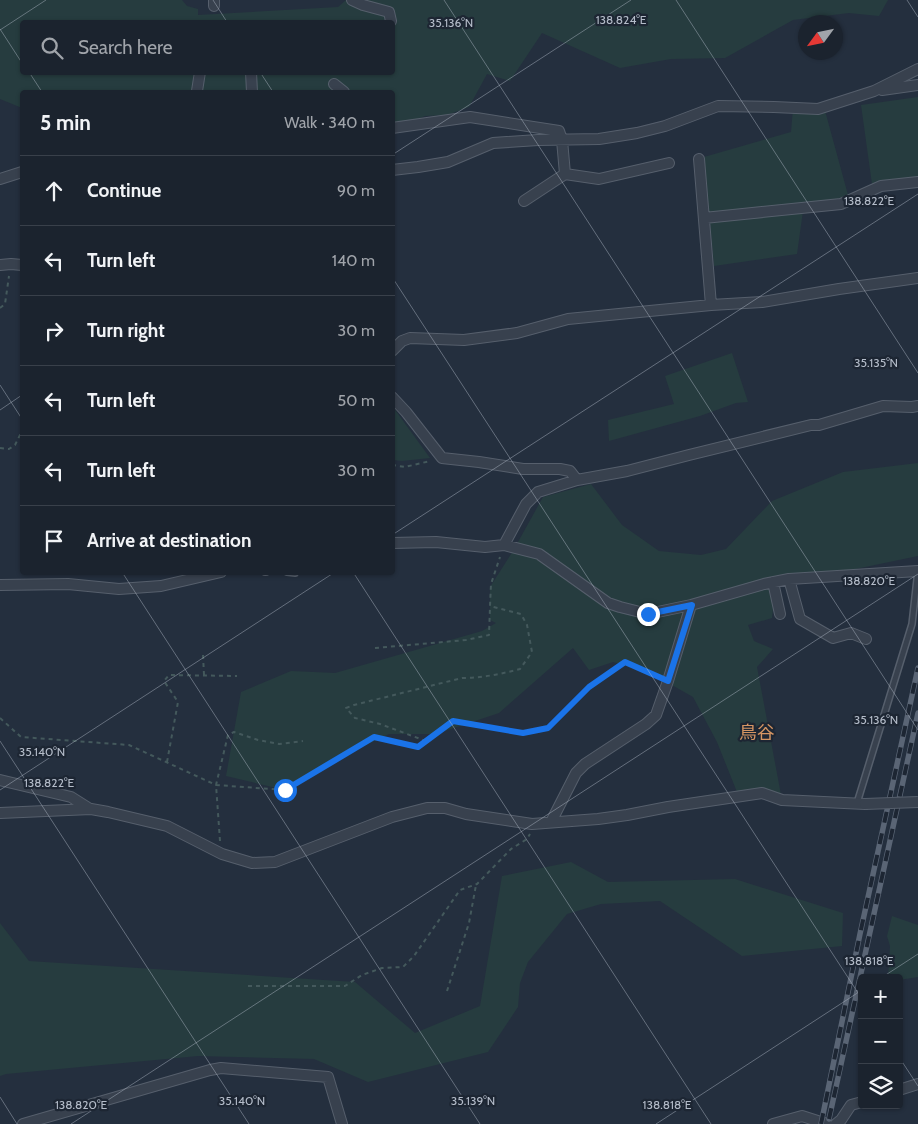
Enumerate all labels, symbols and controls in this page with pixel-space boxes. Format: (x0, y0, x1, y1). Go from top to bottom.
text: 138.824°E (596, 12, 647, 27)
text: 35.136°N (429, 15, 473, 30)
north arrow (798, 15, 843, 60)
search box (20, 20, 395, 75)
icon: search (38, 34, 66, 62)
text: Search here (78, 36, 172, 59)
text: 5 min (40, 110, 91, 135)
text: Walk · 340 m (284, 113, 375, 132)
icon: ahead (40, 177, 68, 205)
text: Continue (87, 179, 161, 202)
text: 90 m (337, 181, 375, 200)
text: 138.822°E (844, 193, 894, 208)
icon: left (40, 247, 68, 275)
text: Turn left (87, 249, 155, 272)
text: 140 m (332, 251, 375, 270)
icon: right (40, 317, 68, 345)
text: Turn right (87, 319, 165, 342)
text: 30 m (338, 321, 375, 340)
text: 35.135°N (854, 355, 898, 370)
icon: left (40, 387, 68, 415)
text: Turn left (87, 389, 155, 412)
text: 50 m (338, 391, 375, 410)
icon: left (40, 457, 68, 485)
text: Turn left (87, 459, 155, 482)
text: 30 m (338, 461, 375, 480)
icon: arrive (40, 527, 68, 555)
text: Arrive at destination (87, 529, 251, 552)
text: 138.820°E (843, 573, 895, 588)
route end (637, 603, 660, 626)
text: 35.136°N (854, 712, 898, 727)
district label: 鳥谷 (739, 722, 775, 744)
text: 35.140°N (19, 744, 65, 759)
text: 138.822°E (24, 775, 74, 790)
route start (274, 779, 297, 802)
text: 138.818°E (845, 953, 894, 968)
map controls (858, 974, 903, 1109)
button: + (858, 974, 903, 1019)
button: − (858, 1019, 903, 1064)
button: layers (858, 1064, 903, 1109)
text: 35.140°N (219, 1093, 265, 1108)
text: 35.139°N (451, 1093, 495, 1108)
text: 138.820°E (55, 1097, 107, 1112)
text: 138.818°E (643, 1097, 692, 1112)

